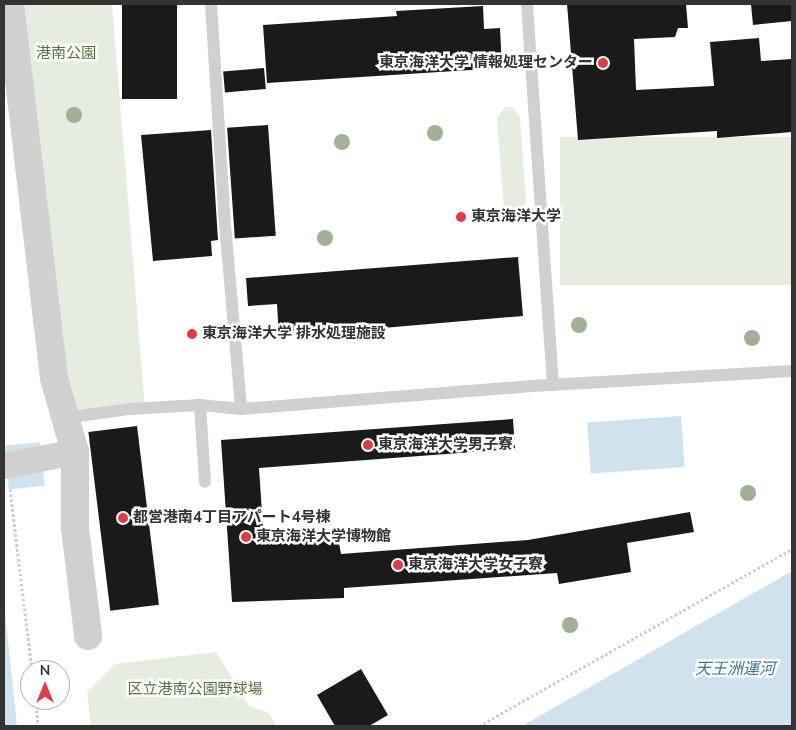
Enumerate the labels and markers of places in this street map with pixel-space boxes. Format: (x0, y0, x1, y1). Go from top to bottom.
place label: 東京海洋大学 情報処理センター (379, 54, 593, 72)
marker: 東京海洋大学 情報処理センター (597, 57, 609, 69)
place label: 東京海洋大学 (471, 208, 561, 226)
marker: 東京海洋大学 (455, 211, 467, 223)
place label: 東京海洋大学 排水処理施設 (202, 325, 386, 343)
marker: 東京海洋大学 排水処理施設 (186, 328, 198, 340)
place label: 東京海洋大学男子寮 (378, 436, 513, 454)
marker: 東京海洋大学男子寮 (362, 439, 374, 451)
place label: 都営港南4丁目アパート4号棟 (133, 509, 331, 527)
marker: 都営港南4丁目アパート4号棟 (117, 512, 129, 524)
place label: 東京海洋大学博物館 (256, 528, 391, 546)
marker: 東京海洋大学博物館 (240, 531, 252, 543)
place label: 東京海洋大学女子寮 (408, 556, 543, 574)
marker: 東京海洋大学女子寮 (392, 559, 404, 571)

